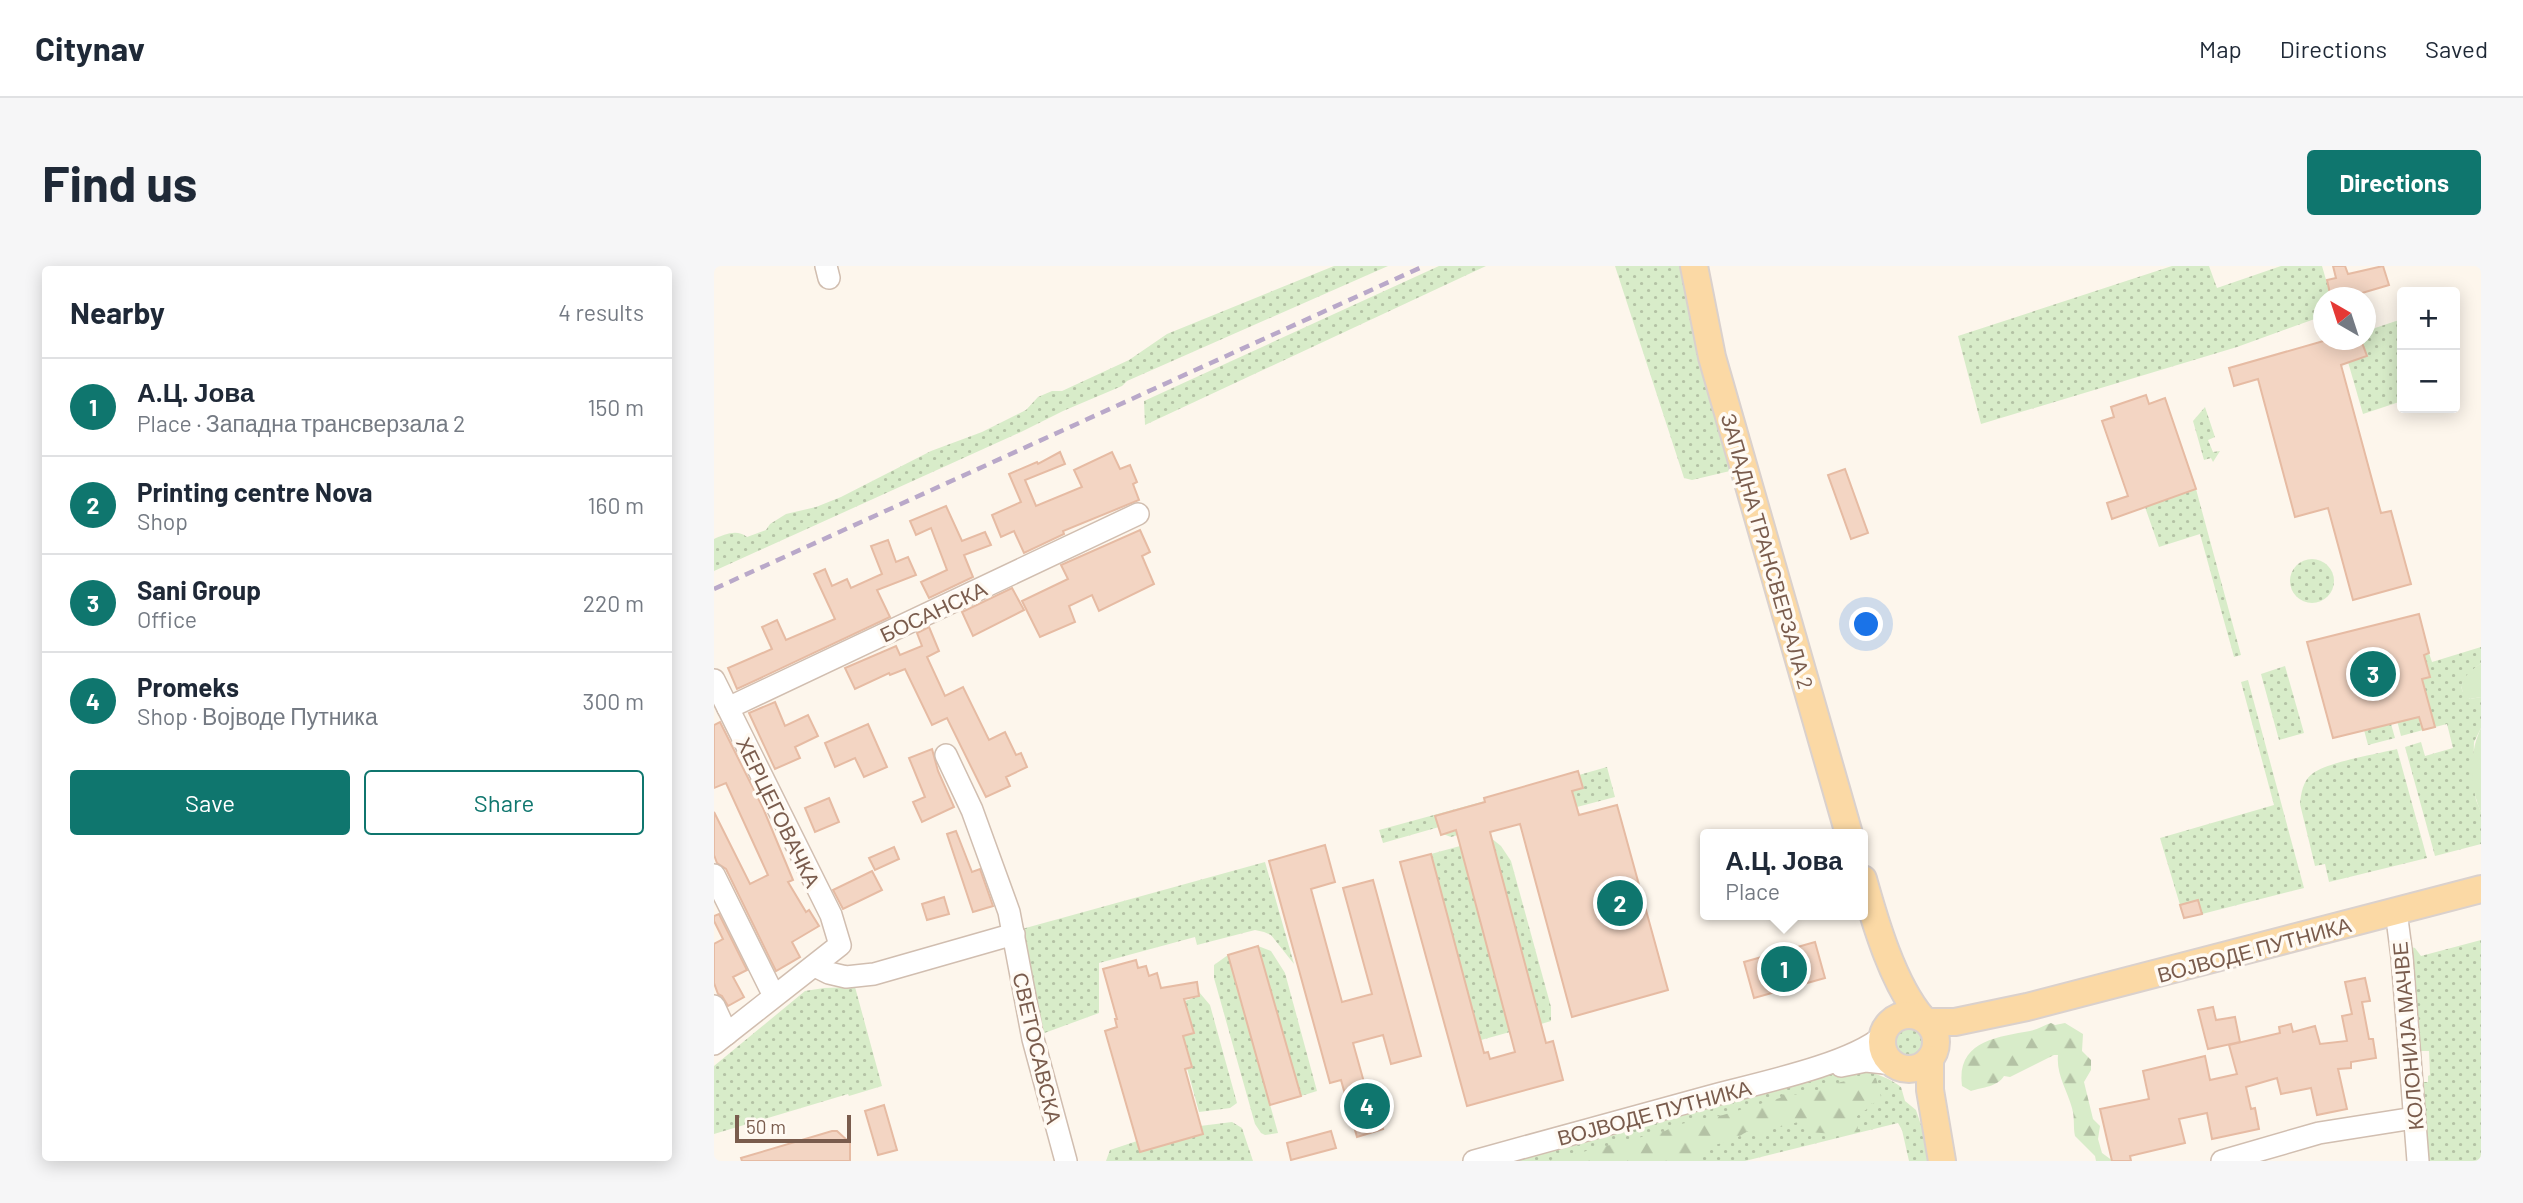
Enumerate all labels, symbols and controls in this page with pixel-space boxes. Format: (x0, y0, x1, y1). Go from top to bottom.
text: Citynav (35, 28, 145, 68)
text: Map (2199, 34, 2242, 63)
text: Directions (2280, 34, 2387, 63)
text: Saved (2425, 34, 2488, 63)
button: Directions (2307, 150, 2481, 215)
text: Find us (42, 153, 197, 212)
north arrow (2313, 287, 2376, 350)
map controls (2397, 287, 2460, 413)
button: + (2397, 287, 2460, 350)
text: Nearby (70, 294, 165, 330)
text: 4 results (558, 298, 644, 326)
button: − (2397, 350, 2460, 413)
text: А.Ц. Јова (137, 376, 254, 407)
text: 1 (89, 393, 97, 421)
text: 150 m (588, 393, 644, 421)
text: Place · Западна трансверзала 2 (137, 409, 465, 437)
street label: ЗАПАДНА ТРАНСВЕРЗАЛА 2 (1717, 410, 1819, 692)
text: Printing centre Nova (137, 476, 372, 507)
text: 2 (87, 491, 99, 519)
text: 160 m (587, 491, 644, 519)
text: Shop (137, 507, 188, 535)
text: Sani Group (137, 574, 261, 605)
street label: БОСАНСКА (876, 575, 990, 647)
text: 3 (87, 589, 99, 617)
text: 220 m (583, 589, 644, 617)
text: Office (137, 605, 197, 633)
your location (1849, 607, 1883, 641)
pin: 3 (2350, 648, 2396, 700)
text: Promeks (137, 671, 239, 702)
text: 4 (86, 687, 100, 715)
text: 300 m (583, 687, 644, 715)
text: Shop · Војводе Путника (137, 702, 378, 730)
street label: ХЕРЦЕГОВАЧКА (732, 733, 826, 891)
button: Save (70, 770, 350, 835)
button: Share (364, 770, 644, 835)
popup (1700, 829, 1868, 920)
text: А.Ц. Јова (1725, 844, 1843, 875)
pin: 2 (1597, 877, 1643, 929)
text: Place (1725, 877, 1780, 905)
street label: ВОЈВОДЕ ПУТНИКА (2154, 911, 2354, 987)
street label: КОЛОНИЈА МАЧВЕ (2386, 941, 2428, 1131)
pin: 1 (1761, 943, 1807, 995)
street label: СВЕТОСАВСКА (1008, 970, 1068, 1126)
street label: ВОЈВОДЕ ПУТНИКА (1554, 1074, 1754, 1150)
pin: 4 (1344, 1080, 1390, 1132)
scale bar (735, 1112, 850, 1144)
text: 50 m (746, 1115, 786, 1138)

